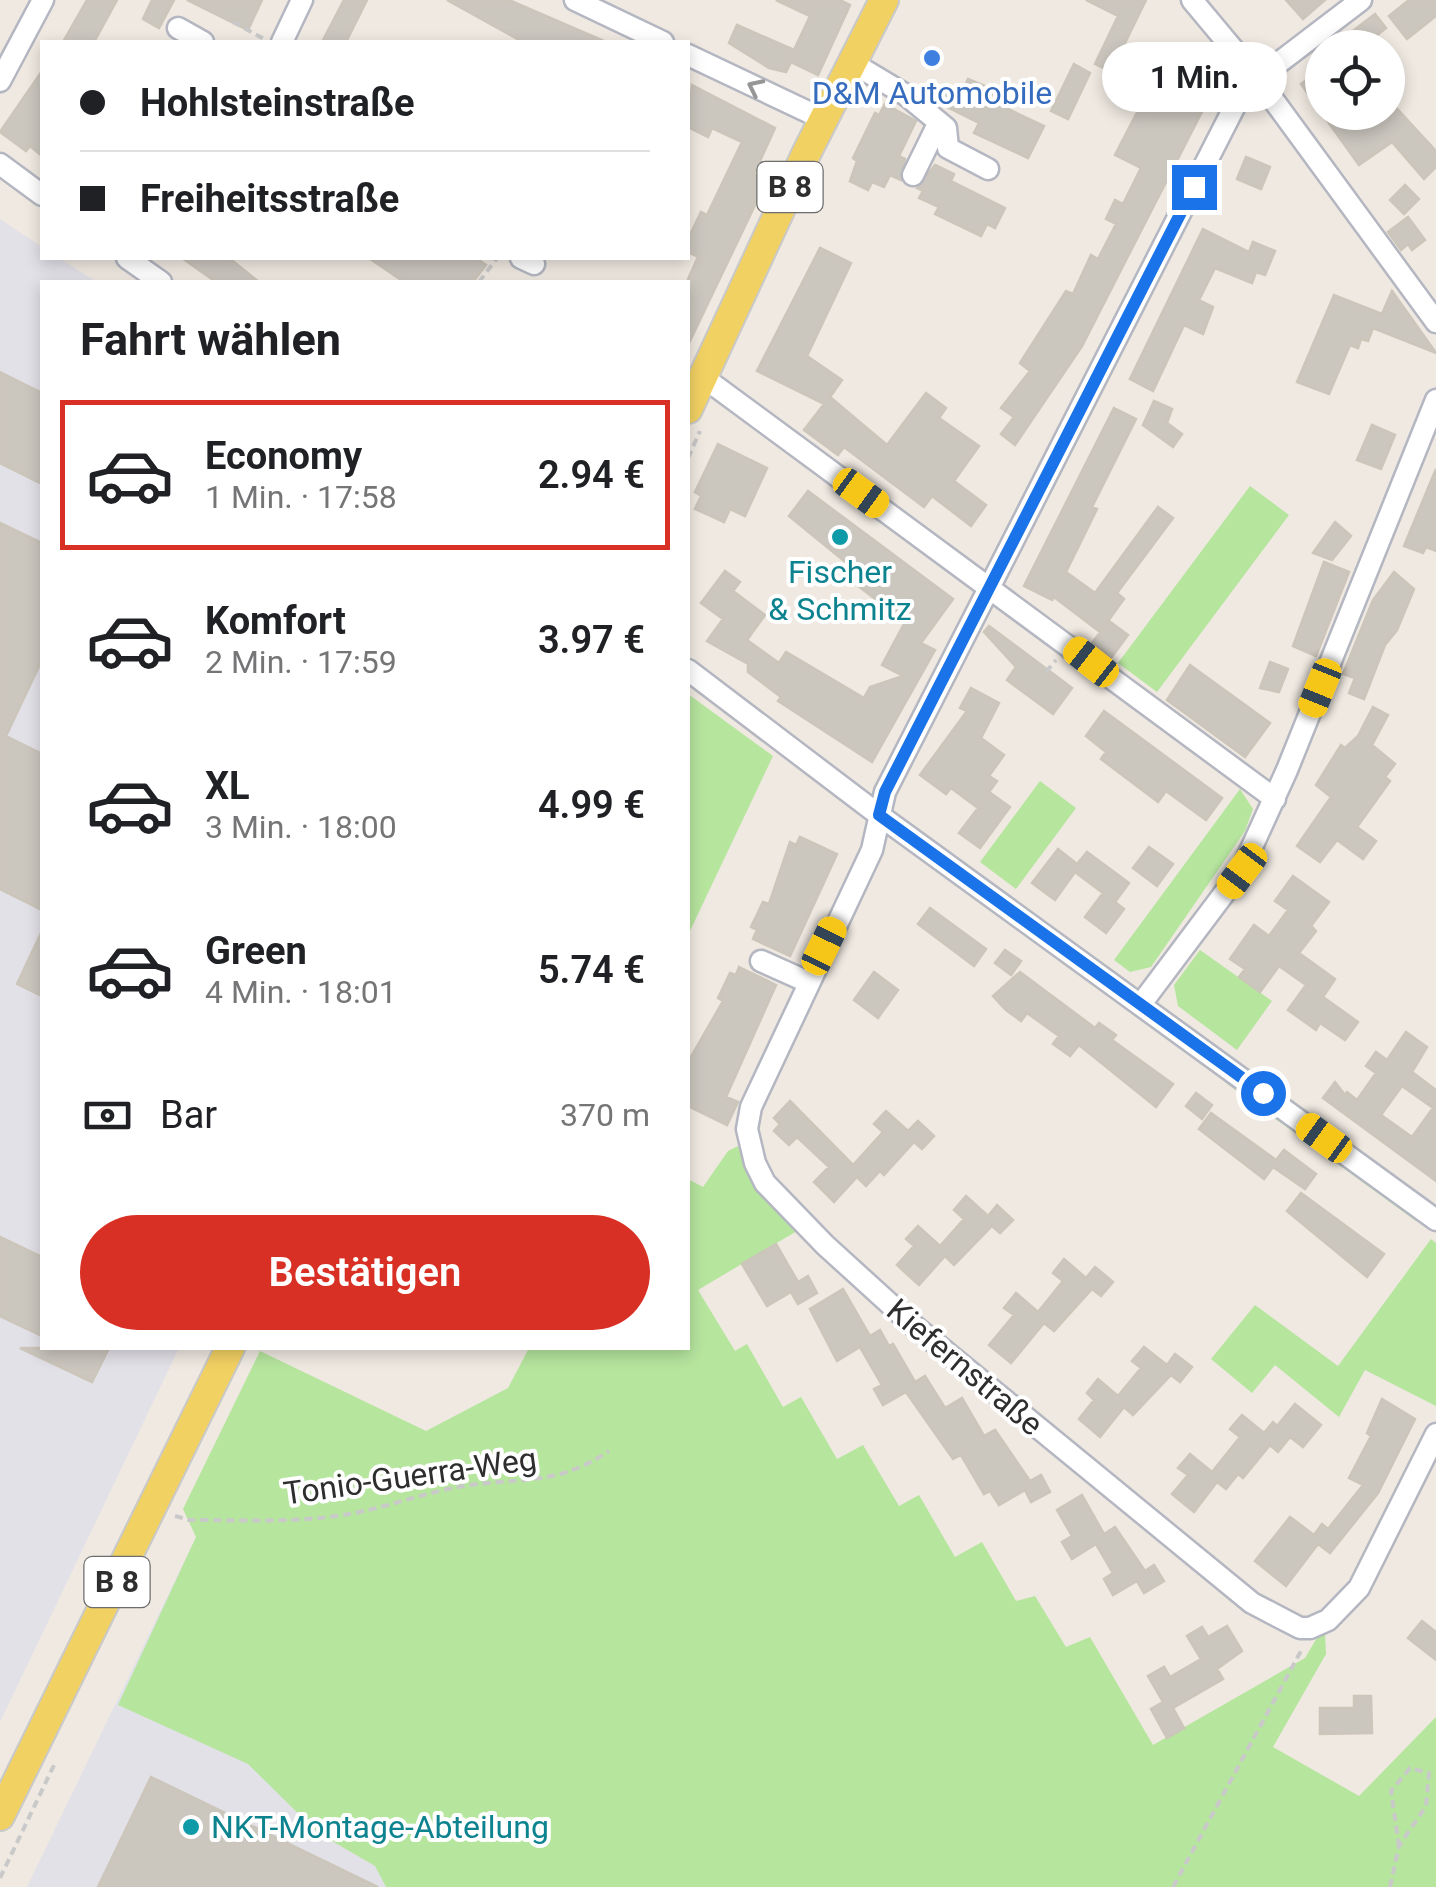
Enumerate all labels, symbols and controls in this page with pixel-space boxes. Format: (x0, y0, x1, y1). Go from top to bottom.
map controls (1305, 30, 1405, 130)
button: locate (1305, 30, 1405, 130)
callout: 1 Min. (1102, 42, 1286, 112)
marker: D&M Automobile (921, 47, 943, 69)
text: 1 Min. (1150, 58, 1239, 96)
place label: D&M Automobile (812, 74, 1052, 112)
one-way arrow (747, 80, 765, 100)
text: Hohlsteinstraße (140, 81, 414, 125)
road number: B 8 (758, 162, 822, 212)
route end (1172, 165, 1217, 210)
text: Freiheitsstraße (140, 177, 399, 221)
text: Fahrt wählen (80, 313, 341, 366)
icon: car (85, 430, 175, 520)
text: Economy (205, 434, 362, 478)
text: 2.94 € (538, 453, 645, 497)
car (828, 463, 894, 523)
text: 1 Min. · 17:58 (205, 478, 397, 516)
marker: Fischer & Schmitz (829, 526, 851, 548)
place label: Fischer & Schmitz (768, 553, 912, 628)
icon: car (85, 595, 175, 685)
text: Komfort (205, 599, 346, 643)
text: 3.97 € (538, 618, 645, 662)
car (1058, 632, 1124, 692)
text: 2 Min. · 17:59 (205, 643, 397, 681)
car (1295, 655, 1345, 721)
icon: car (85, 760, 175, 850)
text: XL (205, 764, 250, 808)
text: 4.99 € (538, 783, 645, 827)
text: 3 Min. · 18:00 (205, 808, 397, 846)
car (1212, 838, 1272, 904)
car (797, 912, 851, 980)
icon: car (85, 925, 175, 1015)
text: Green (205, 929, 307, 973)
text: 5.74 € (538, 948, 645, 992)
text: 4 Min. · 18:01 (205, 973, 397, 1011)
route start (1241, 1071, 1286, 1116)
icon: cash (80, 1088, 135, 1143)
text: Bar (160, 1093, 217, 1137)
text: 370 m (560, 1096, 650, 1134)
car (1291, 1108, 1357, 1168)
button: Bestätigen (80, 1215, 650, 1330)
street label: Kiefernstraße (879, 1291, 1051, 1443)
street label: Tonio-Guerra-Weg (281, 1439, 539, 1513)
road number: B 8 (84, 1557, 150, 1607)
place label: NKT-Montage-Abteilung (211, 1808, 549, 1846)
marker: NKT-Montage-Abteilung (180, 1816, 202, 1838)

